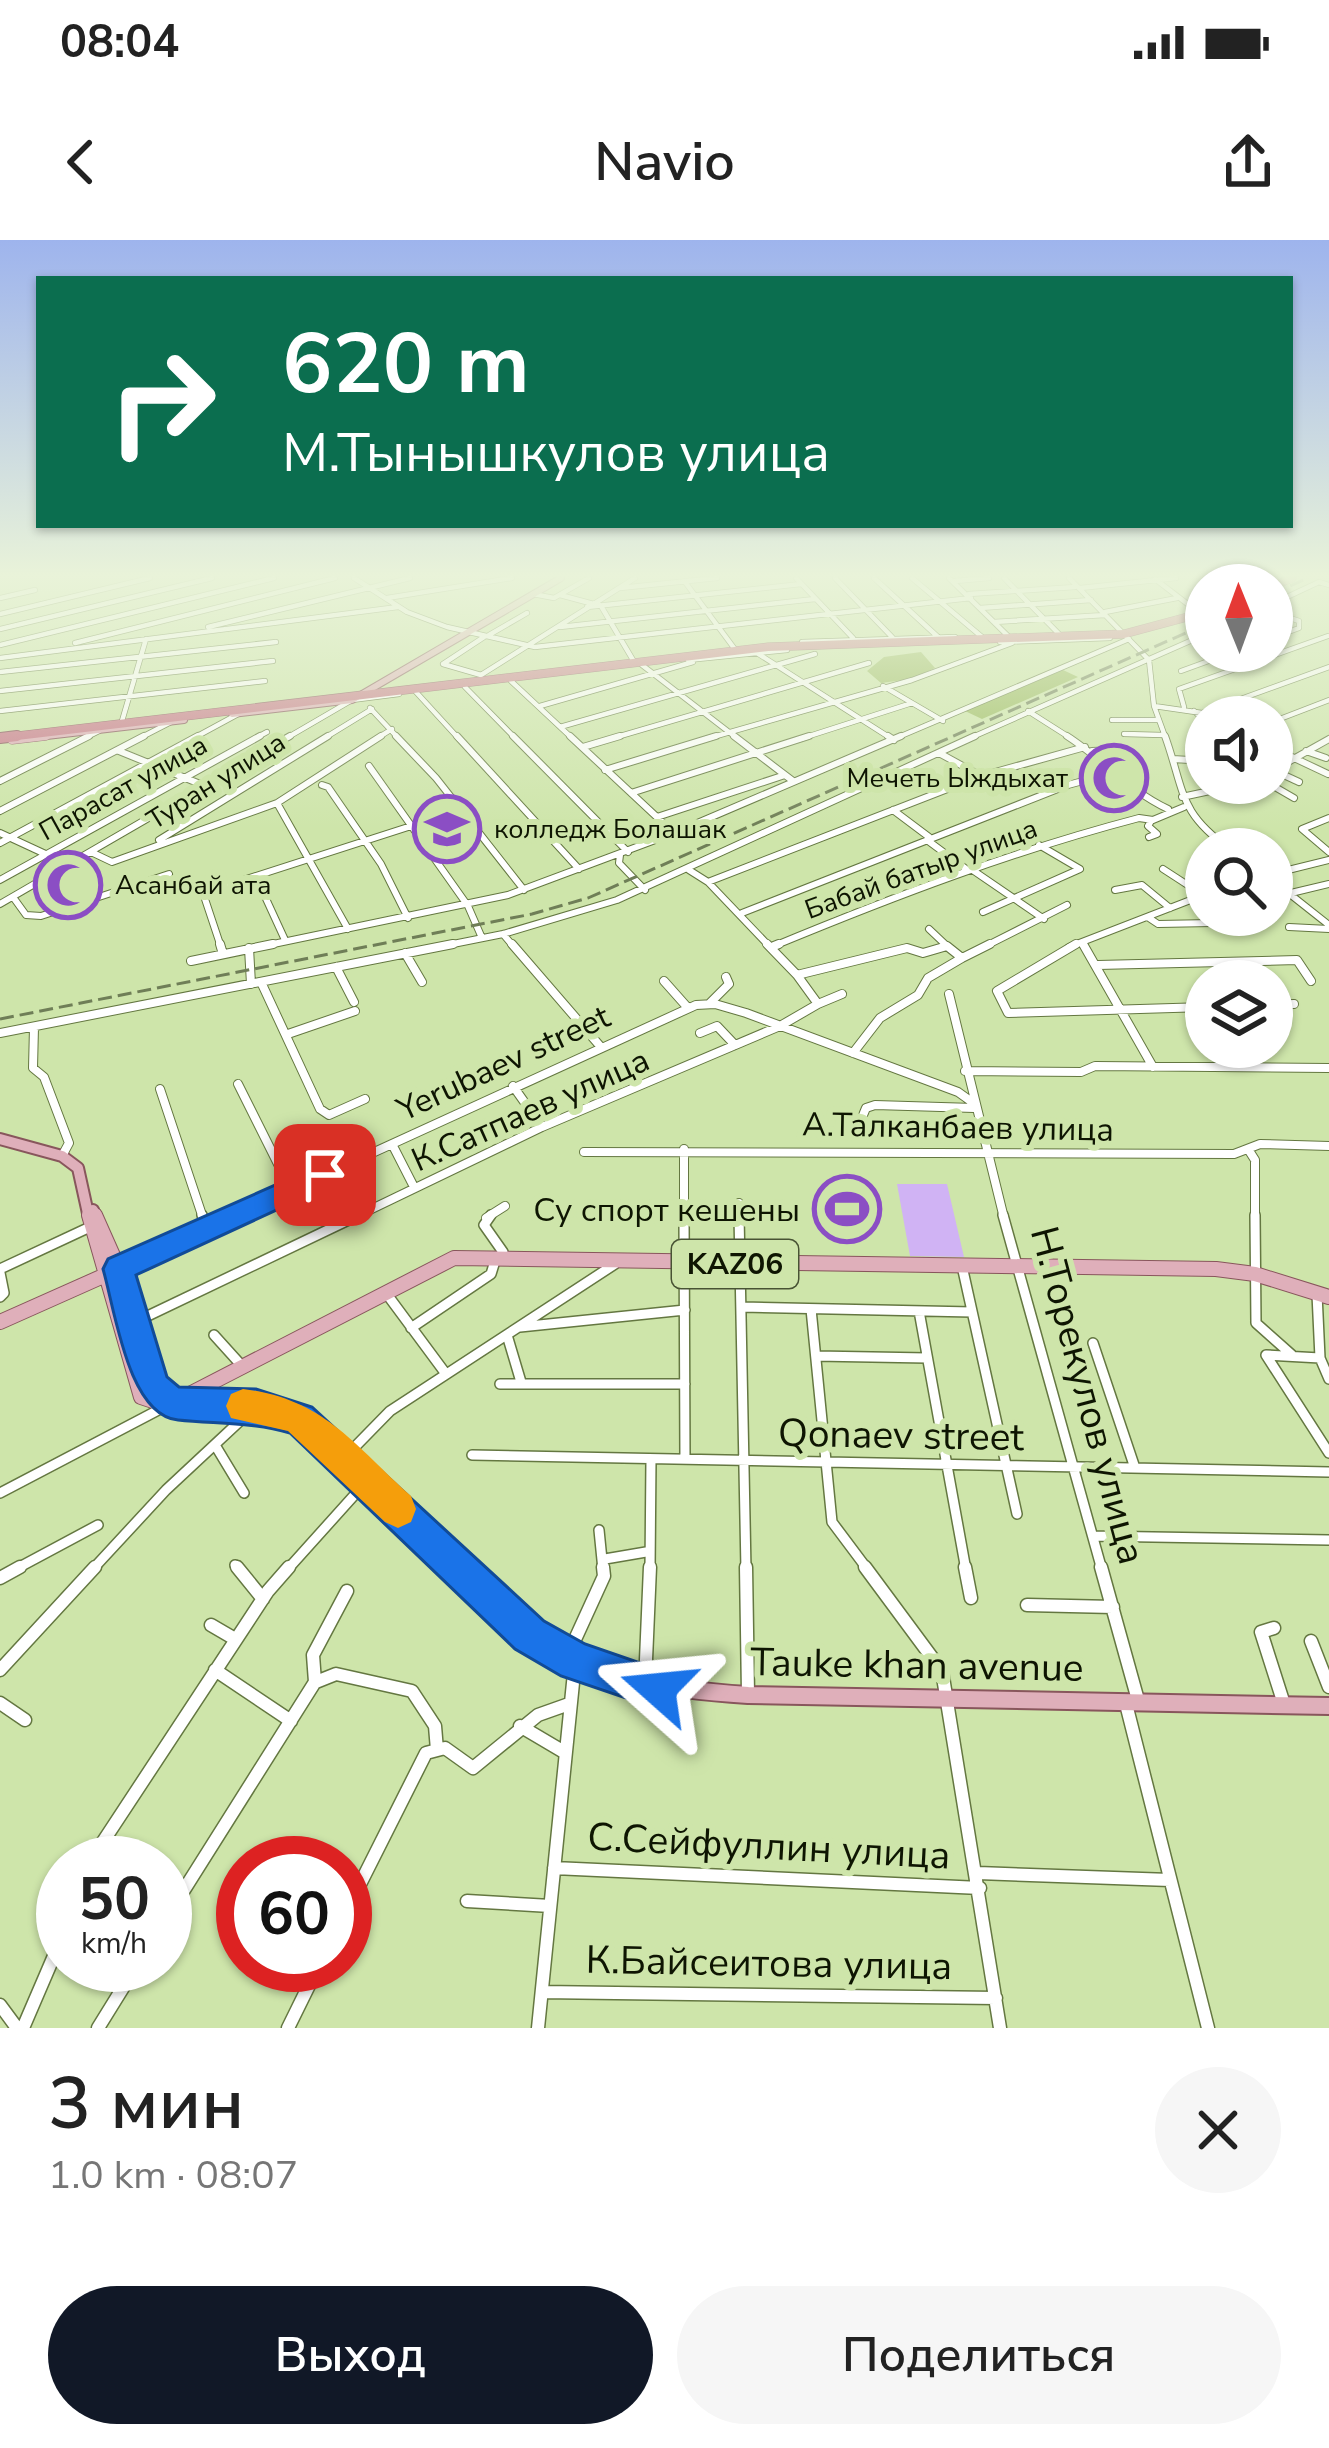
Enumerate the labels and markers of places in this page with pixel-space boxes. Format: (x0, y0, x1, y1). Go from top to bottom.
mosque icon: Мечеть Ыждыхат (1079, 743, 1149, 813)
place label: Мечеть Ыждыхат (847, 760, 1068, 797)
school or university icon: колледж Болашак (412, 794, 482, 864)
place label: колледж Болашак (494, 811, 727, 848)
mosque icon: Асанбай ата (33, 850, 103, 920)
place label: Асанбай ата (115, 867, 272, 904)
pin (274, 1124, 376, 1226)
sports icon: Су спорт кешены (812, 1174, 882, 1244)
place label: Су спорт кешены (533, 1188, 800, 1233)

